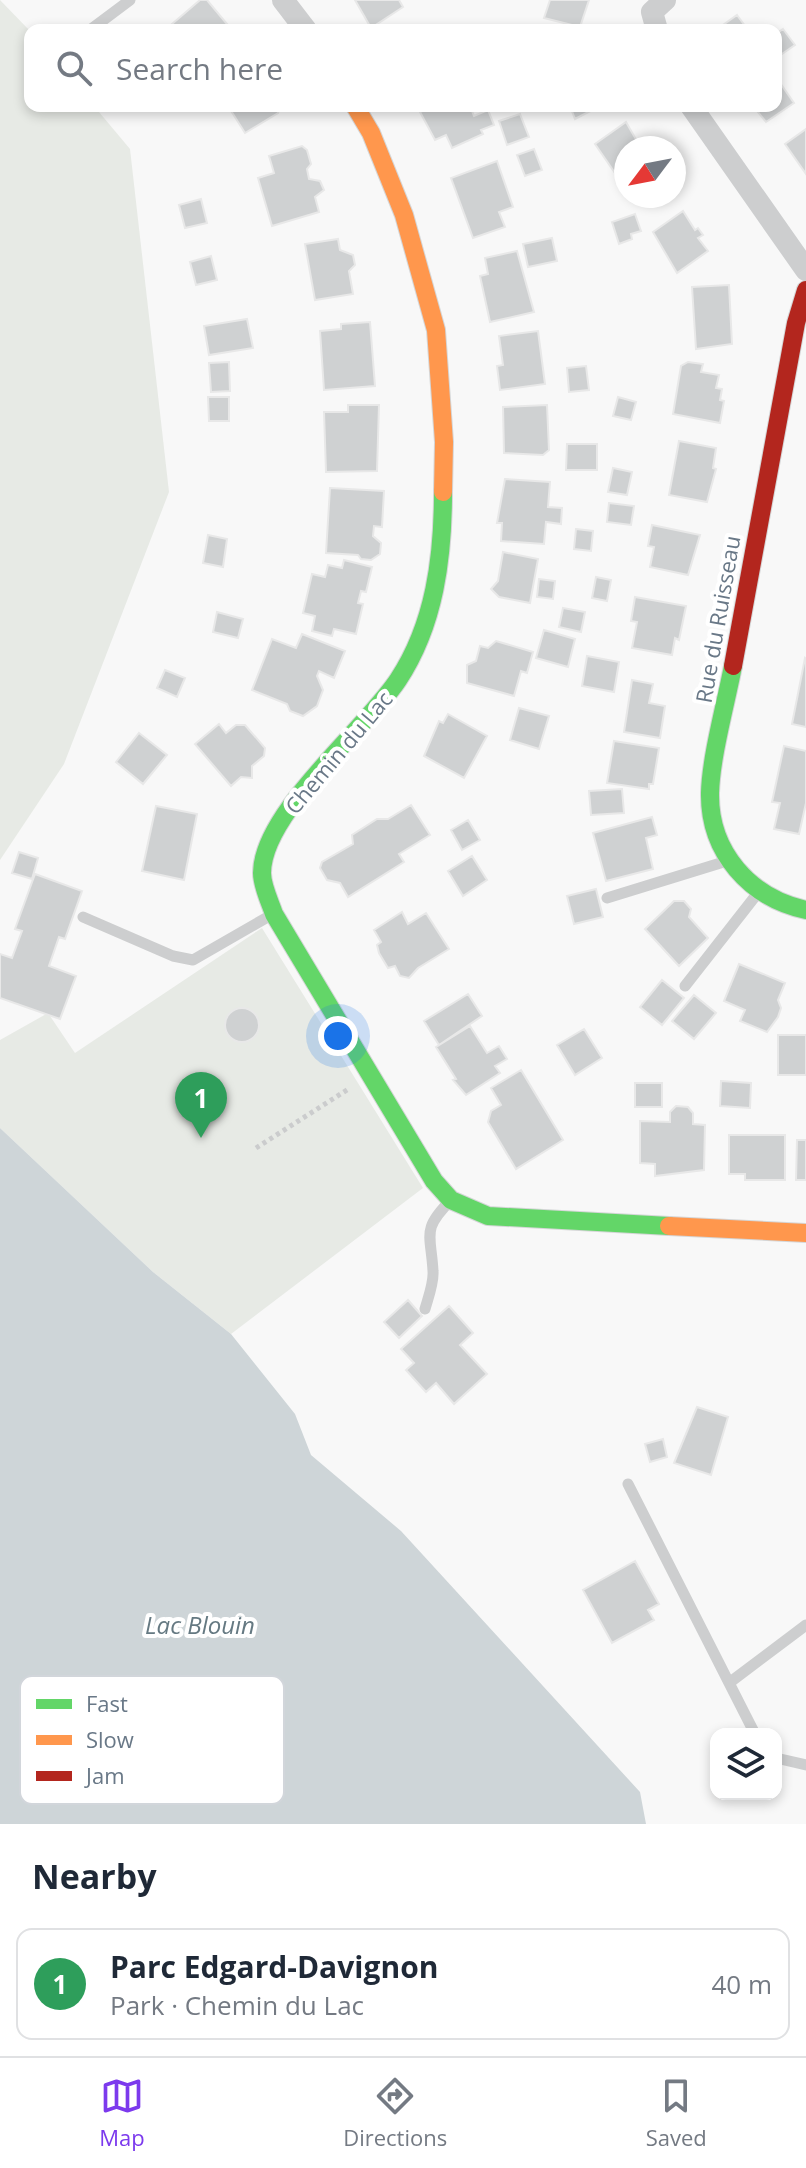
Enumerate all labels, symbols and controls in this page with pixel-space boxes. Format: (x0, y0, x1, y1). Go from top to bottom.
search box (24, 24, 782, 112)
icon: search (52, 46, 96, 90)
text: Search here (116, 48, 283, 89)
north arrow (614, 136, 686, 208)
street label: Rue du Ruisseau (688, 533, 746, 705)
street label: Chemin du Lac (278, 684, 398, 820)
your location (318, 1016, 358, 1056)
pin: 1 (175, 1072, 227, 1138)
water label: Lac Blouin (145, 1608, 255, 1641)
legend (20, 1676, 284, 1804)
text: Fast (86, 1688, 128, 1718)
text: Slow (86, 1724, 134, 1754)
map controls (710, 1728, 782, 1800)
button: layers (710, 1728, 782, 1800)
text: Jam (84, 1760, 125, 1790)
text: Nearby (32, 1853, 157, 1899)
text: Parc Edgard-Davignon (110, 1946, 438, 1987)
text: 1 (53, 1966, 67, 2002)
text: 40 m (711, 1966, 772, 2002)
text: Park · Chemin du Lac (110, 1987, 364, 2023)
tab: Map (99, 2074, 145, 2152)
tab: Directions (343, 2074, 447, 2152)
tab: Saved (646, 2074, 707, 2152)

